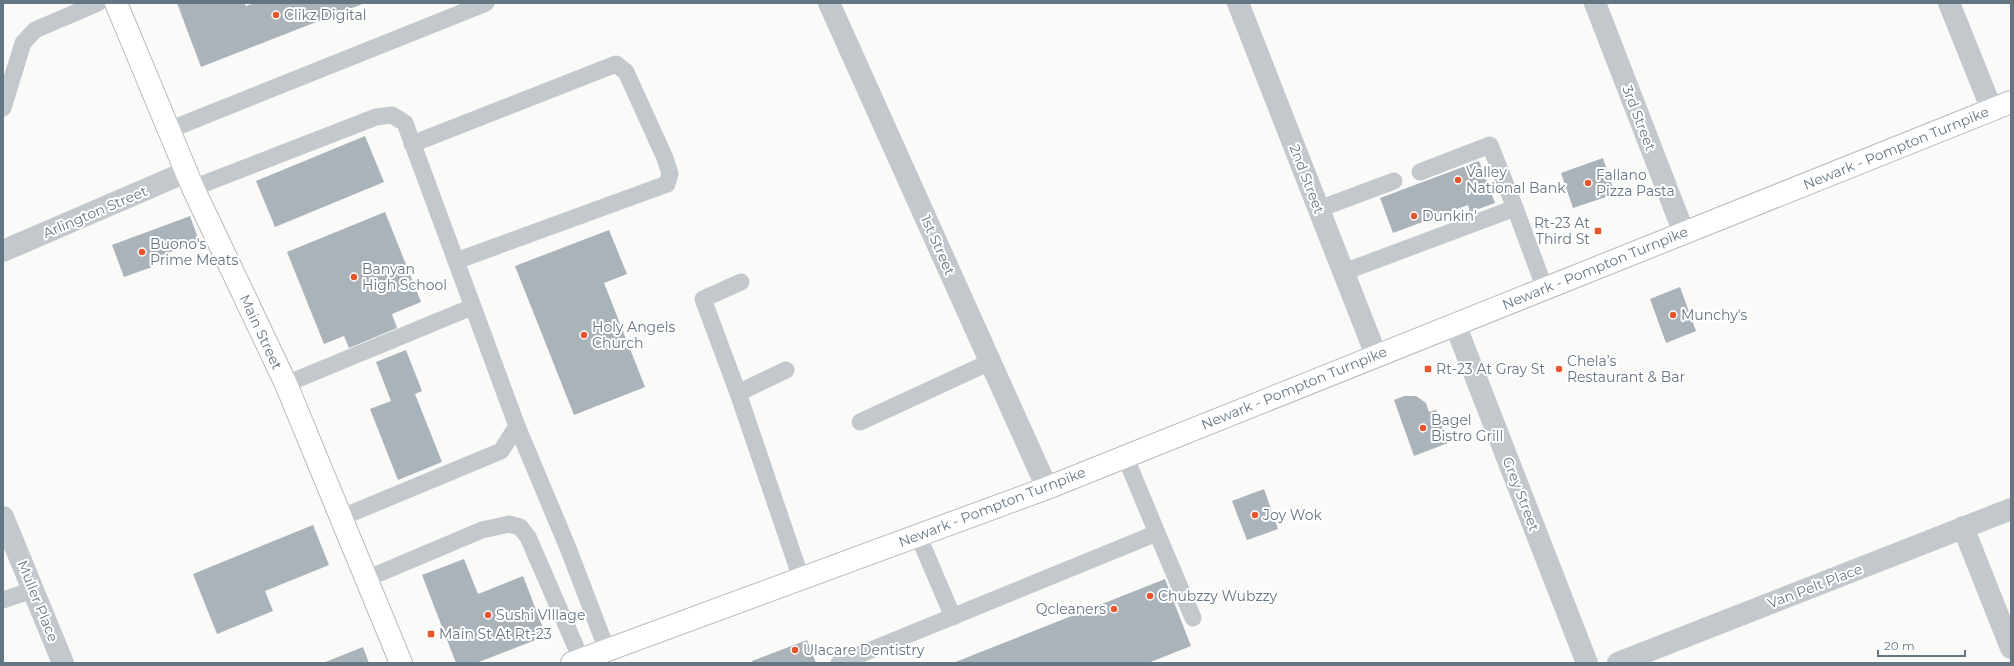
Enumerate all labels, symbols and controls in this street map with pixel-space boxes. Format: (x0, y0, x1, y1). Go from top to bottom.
place label: Clikz Digital (284, 6, 367, 24)
marker: Clikz Digital (271, 10, 281, 20)
street label: 3rd Street (1618, 83, 1660, 154)
street label: Newark - Pompton Turnpike (1800, 102, 1992, 194)
street label: 2nd Street (1286, 142, 1329, 217)
place label: Valley National Bank (1466, 163, 1566, 197)
place label: Fallano Pizza Pasta (1596, 166, 1675, 200)
marker: Valley National Bank (1453, 175, 1463, 185)
marker: Fallano Pizza Pasta (1583, 178, 1593, 188)
street label: Arlington Street (40, 182, 150, 242)
place label: Dunkin' (1422, 207, 1477, 225)
marker: Dunkin' (1409, 211, 1419, 221)
street label: 1st Street (917, 212, 959, 278)
place label: Rt-23 At Third St (1534, 214, 1590, 248)
street label: Newark - Pompton Turnpike (1499, 222, 1691, 314)
marker: Rt-23 At Third St (1593, 226, 1603, 236)
place label: Buono's Prime Meats (150, 235, 239, 269)
marker: Buono's Prime Meats (137, 247, 147, 257)
place label: Banyan High School (362, 260, 447, 294)
marker: Banyan High School (349, 272, 359, 282)
street label: Main Street (236, 292, 286, 373)
place label: Munchy's (1681, 306, 1748, 324)
marker: Munchy's (1668, 310, 1678, 320)
place label: Holy Angels Church (592, 318, 675, 352)
marker: Holy Angels Church (579, 330, 589, 340)
street label: Newark - Pompton Turnpike (1198, 342, 1390, 434)
place label: Chela’s Restaurant & Bar (1567, 352, 1685, 386)
place label: Rt-23 At Gray St (1436, 360, 1545, 378)
marker: Rt-23 At Gray St (1423, 364, 1433, 374)
marker: Chela’s Restaurant & Bar (1554, 364, 1564, 374)
place label: Bagel Bistro Grill (1431, 411, 1503, 445)
marker: Bagel Bistro Grill (1418, 423, 1428, 433)
street label: Grey Street (1499, 454, 1544, 534)
street label: Newark - Pompton Turnpike (896, 463, 1088, 551)
place label: Joy Wok (1262, 506, 1322, 524)
marker: Joy Wok (1250, 510, 1260, 520)
street label: Muller Place (13, 558, 63, 644)
street label: Van Pelt Place (1765, 560, 1865, 612)
place label: Chubzzy Wubzzy (1158, 587, 1277, 605)
marker: Chubzzy Wubzzy (1145, 591, 1155, 601)
place label: Qcleaners (1036, 600, 1106, 618)
marker: Qcleaners (1109, 604, 1119, 614)
place label: Sushi VIllage (496, 606, 585, 624)
marker: Sushi VIllage (483, 610, 493, 620)
place label: Main St At Rt-23 (439, 625, 552, 643)
marker: Main St At Rt-23 (426, 629, 436, 639)
scale bar (1878, 632, 1965, 658)
text: 20 m (1884, 638, 1915, 653)
place label: Ulacare Dentistry (803, 641, 925, 659)
marker: Ulacare Dentistry (790, 645, 800, 655)

